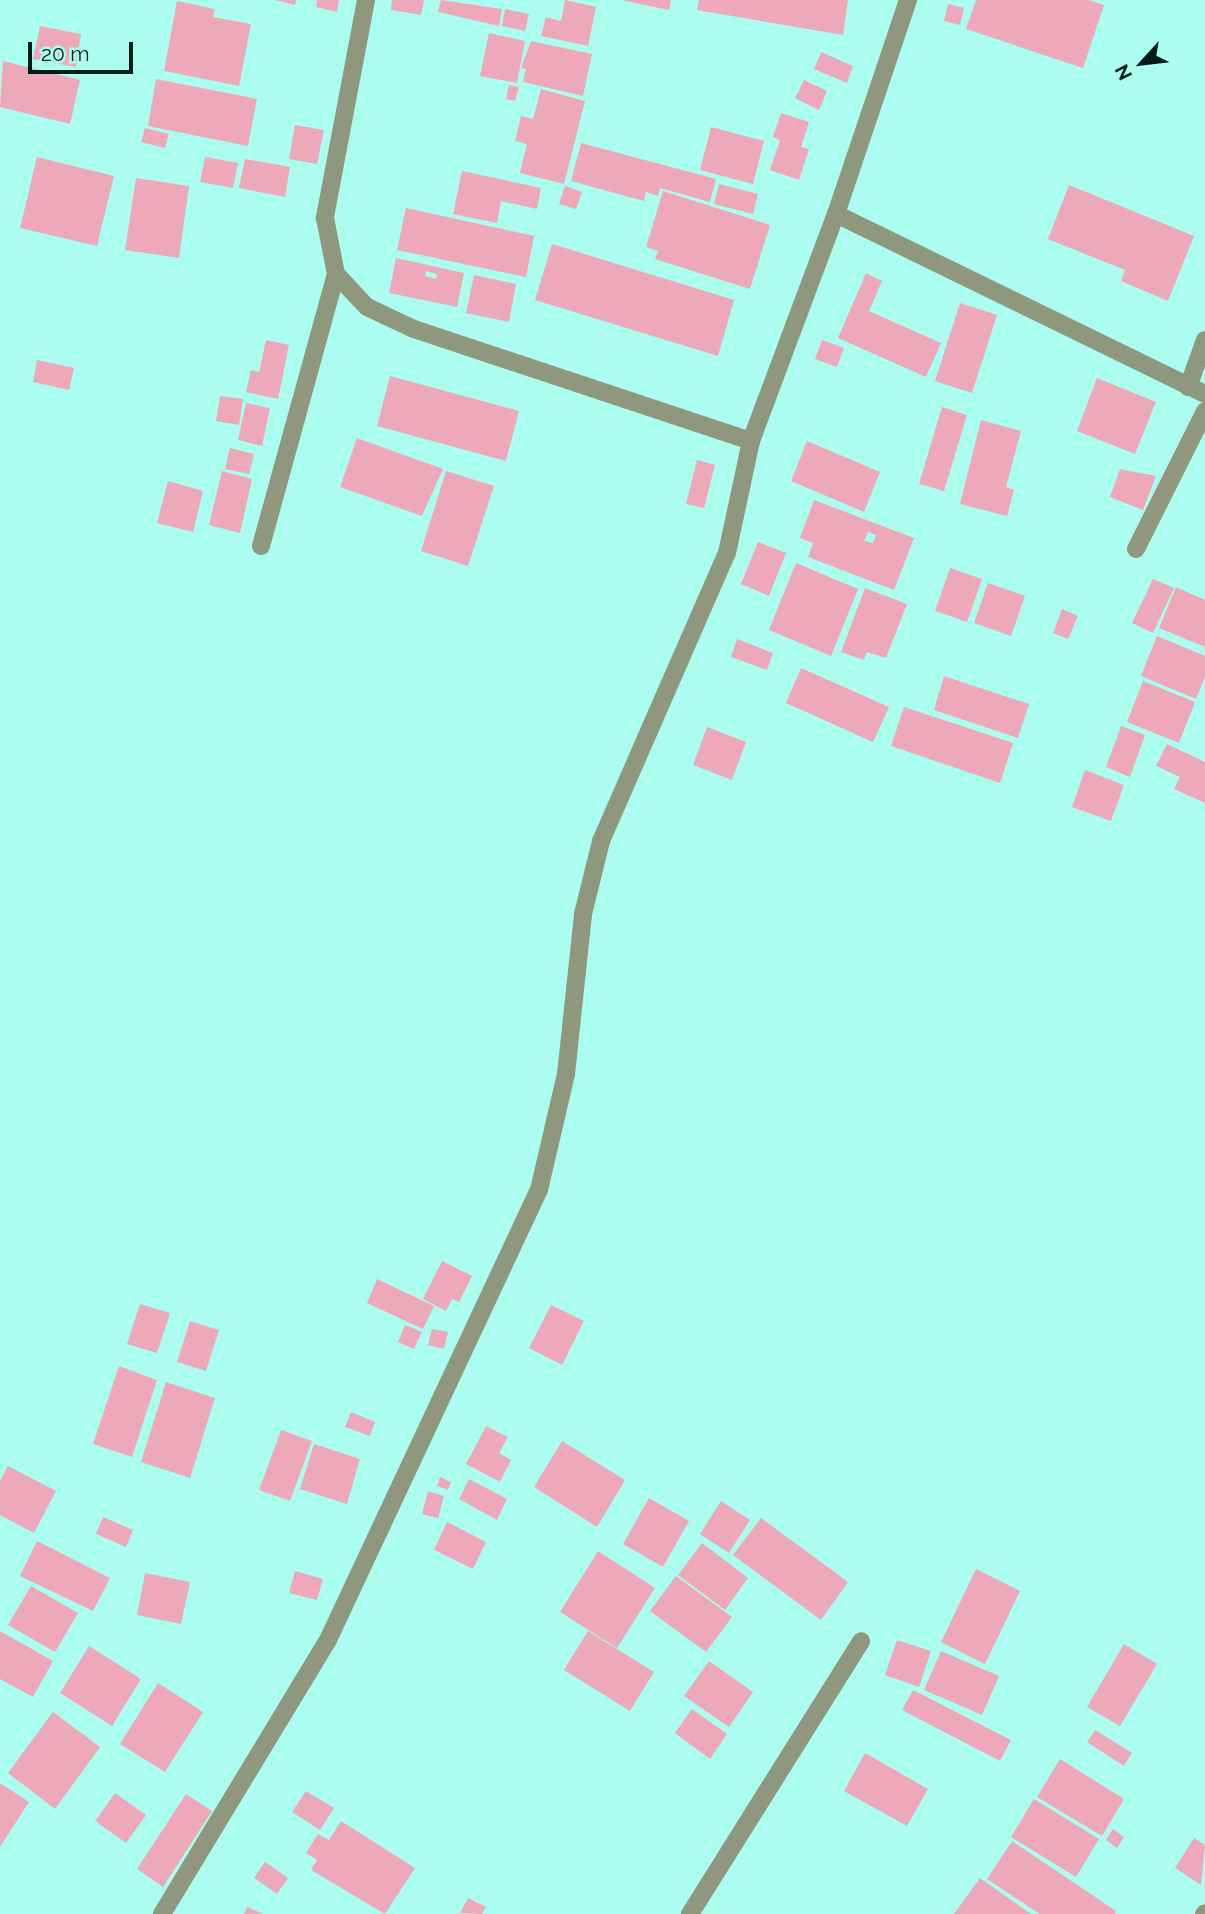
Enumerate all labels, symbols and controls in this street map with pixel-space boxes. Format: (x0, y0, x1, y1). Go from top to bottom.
scale bar (32, 28, 136, 72)
north arrow (1107, 28, 1177, 98)
text: 20 m (41, 41, 89, 66)
text: N (1110, 61, 1136, 84)

